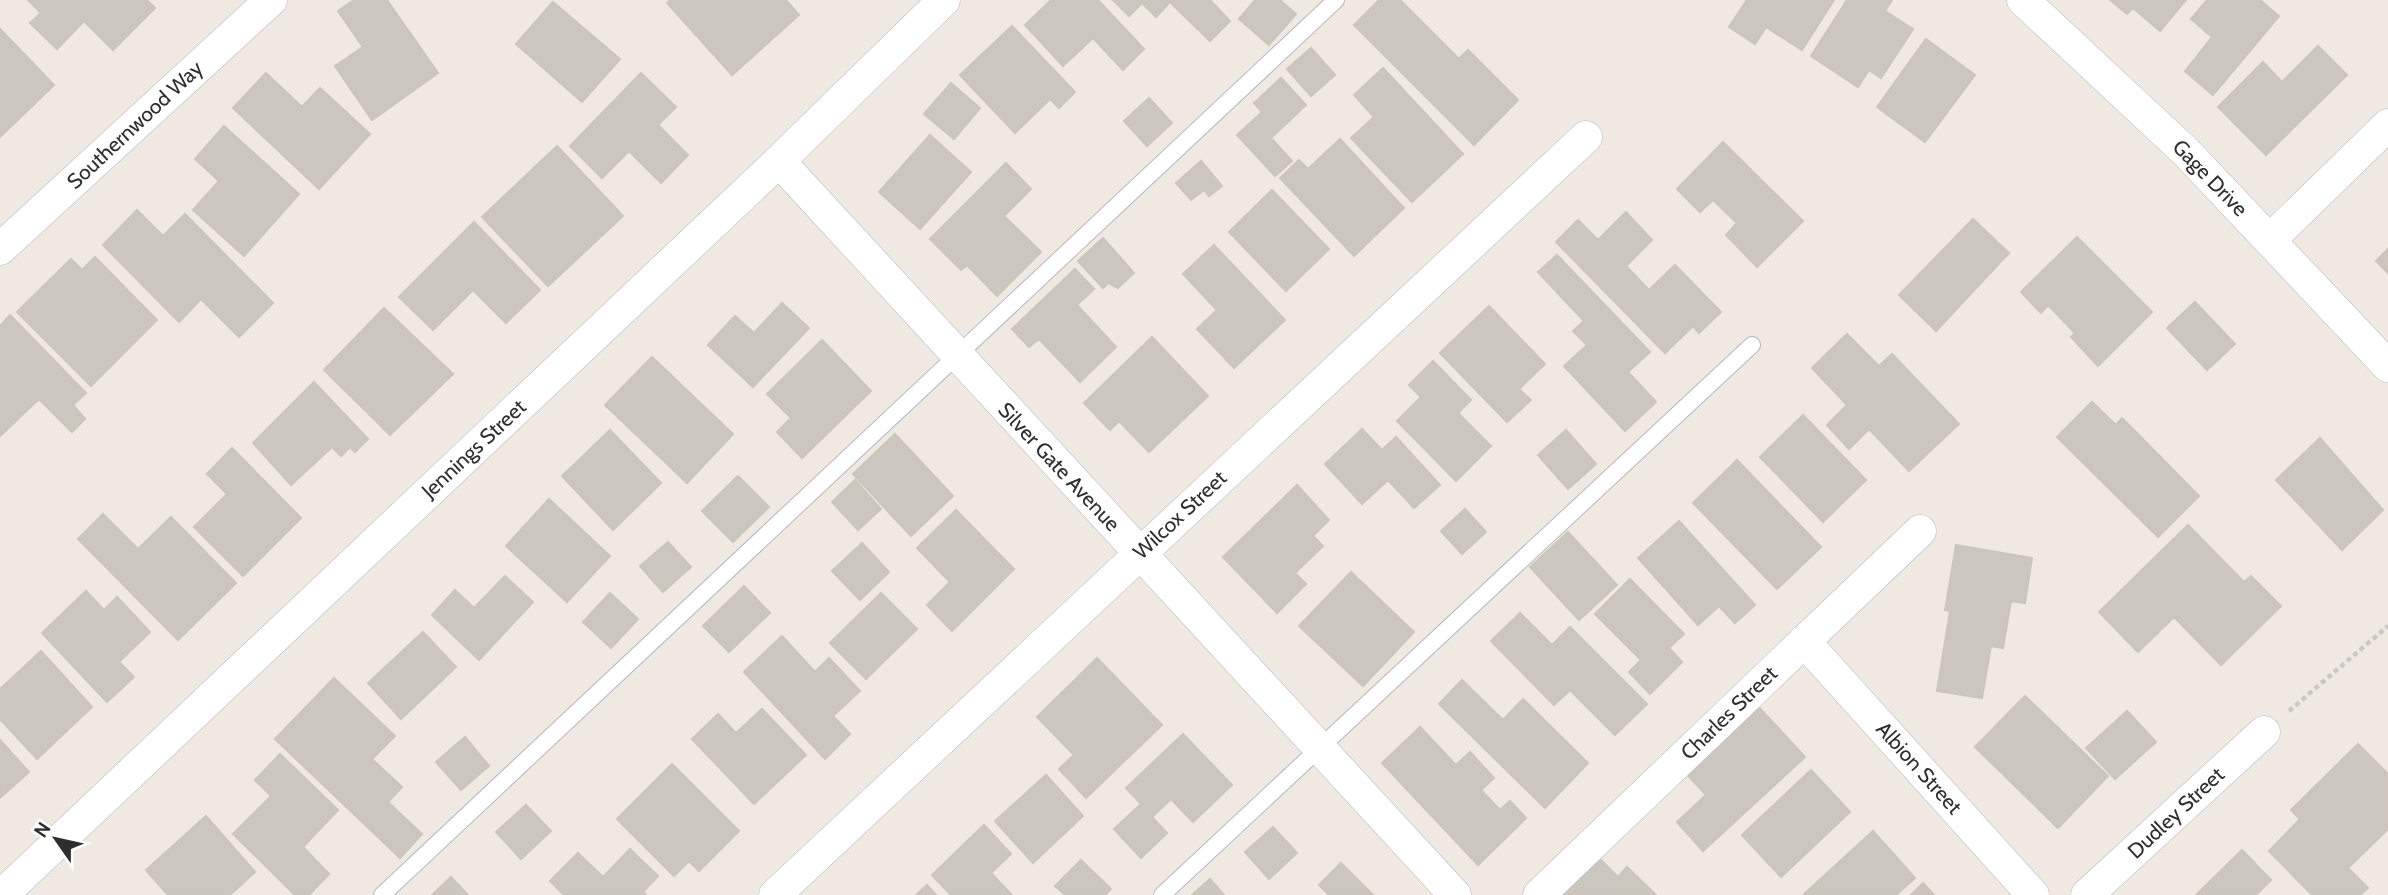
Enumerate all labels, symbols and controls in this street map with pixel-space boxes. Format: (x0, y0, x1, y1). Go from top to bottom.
street label: Southernwood Way (62, 55, 208, 194)
street label: Gage Drive (2168, 134, 2253, 221)
street label: Jennings Street (416, 394, 531, 504)
street label: Silver Gate Avenue (993, 397, 1126, 536)
street label: Wilcox Street (1128, 465, 1231, 564)
street label: Charles Street (1675, 661, 1782, 765)
street label: Albion Street (1871, 716, 1967, 819)
street label: Dudley Street (2122, 762, 2229, 864)
north arrow (21, 804, 91, 874)
text: N (29, 818, 56, 842)

